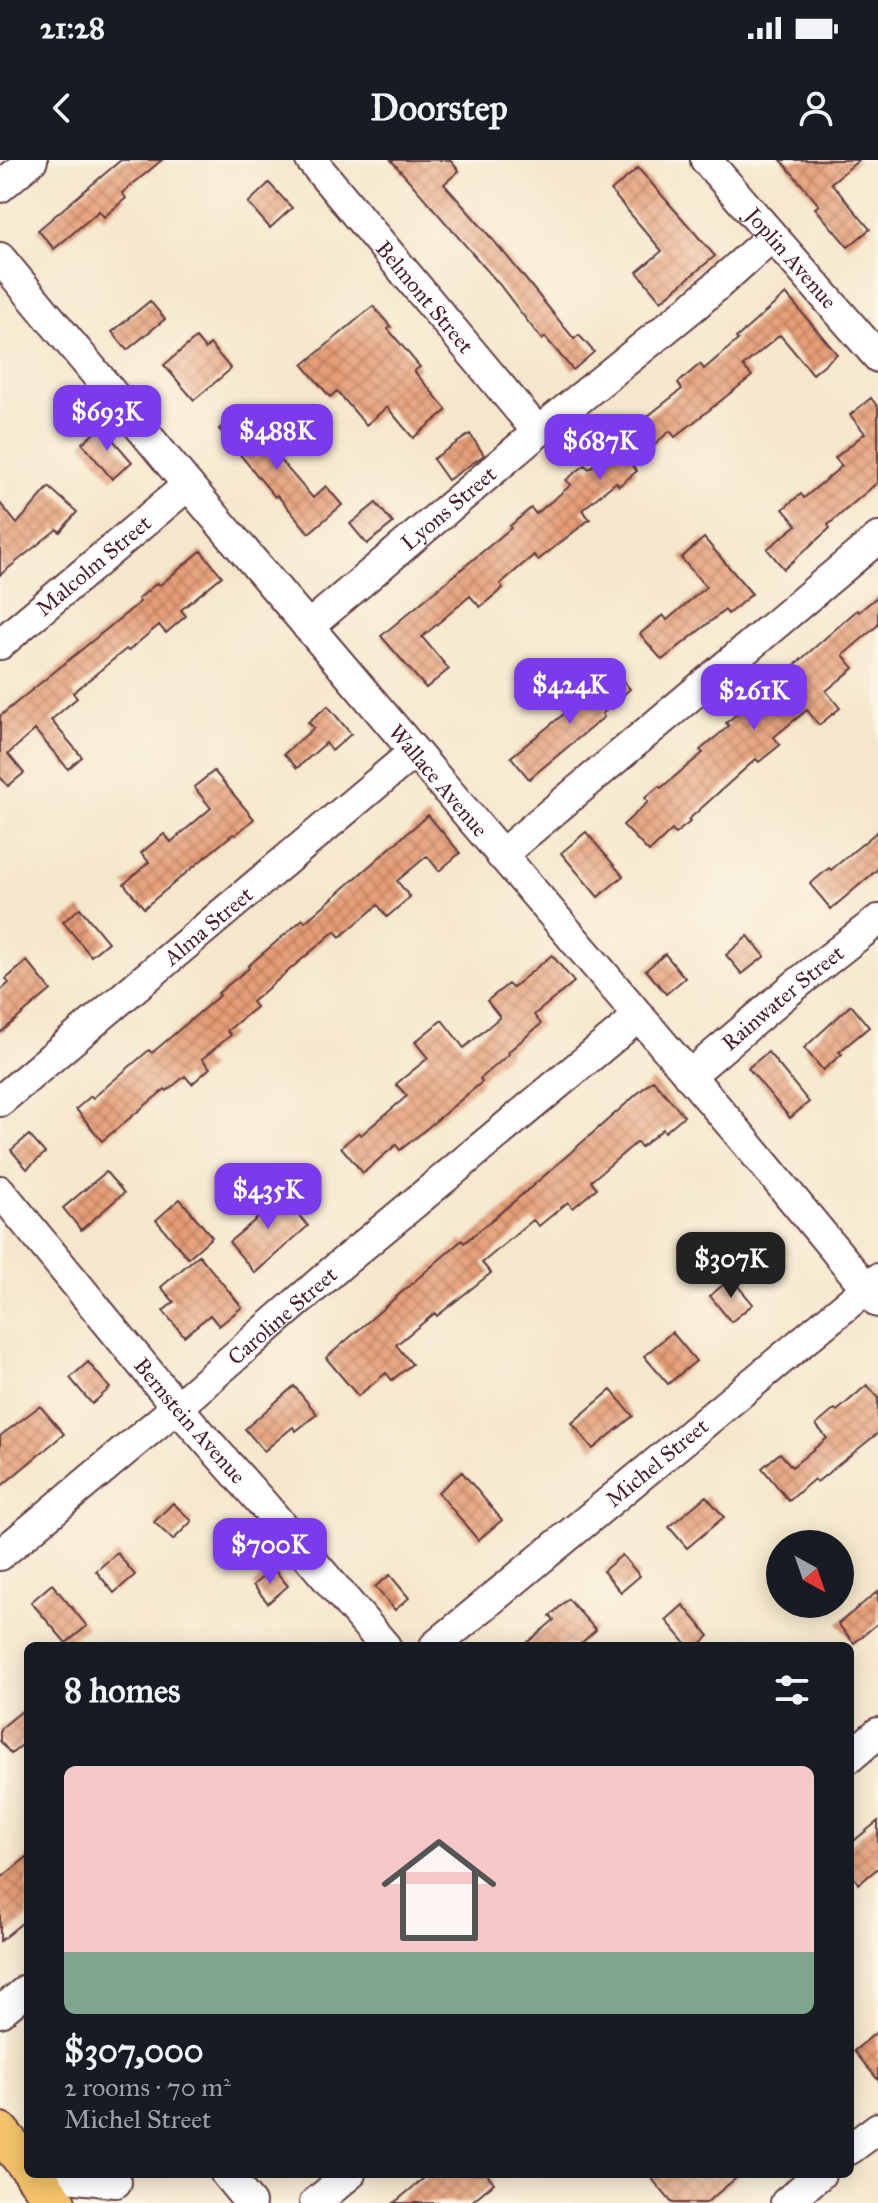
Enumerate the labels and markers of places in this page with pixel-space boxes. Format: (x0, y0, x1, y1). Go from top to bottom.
pin: $693K (51, 385, 163, 453)
pin: $488K (221, 404, 333, 472)
pin: $687K (544, 414, 656, 482)
pin: $424K (514, 658, 626, 726)
pin: $261K (698, 664, 810, 732)
pin: $435K (212, 1163, 324, 1231)
pin: $307K (675, 1232, 787, 1300)
pin: $700K (214, 1518, 326, 1586)

